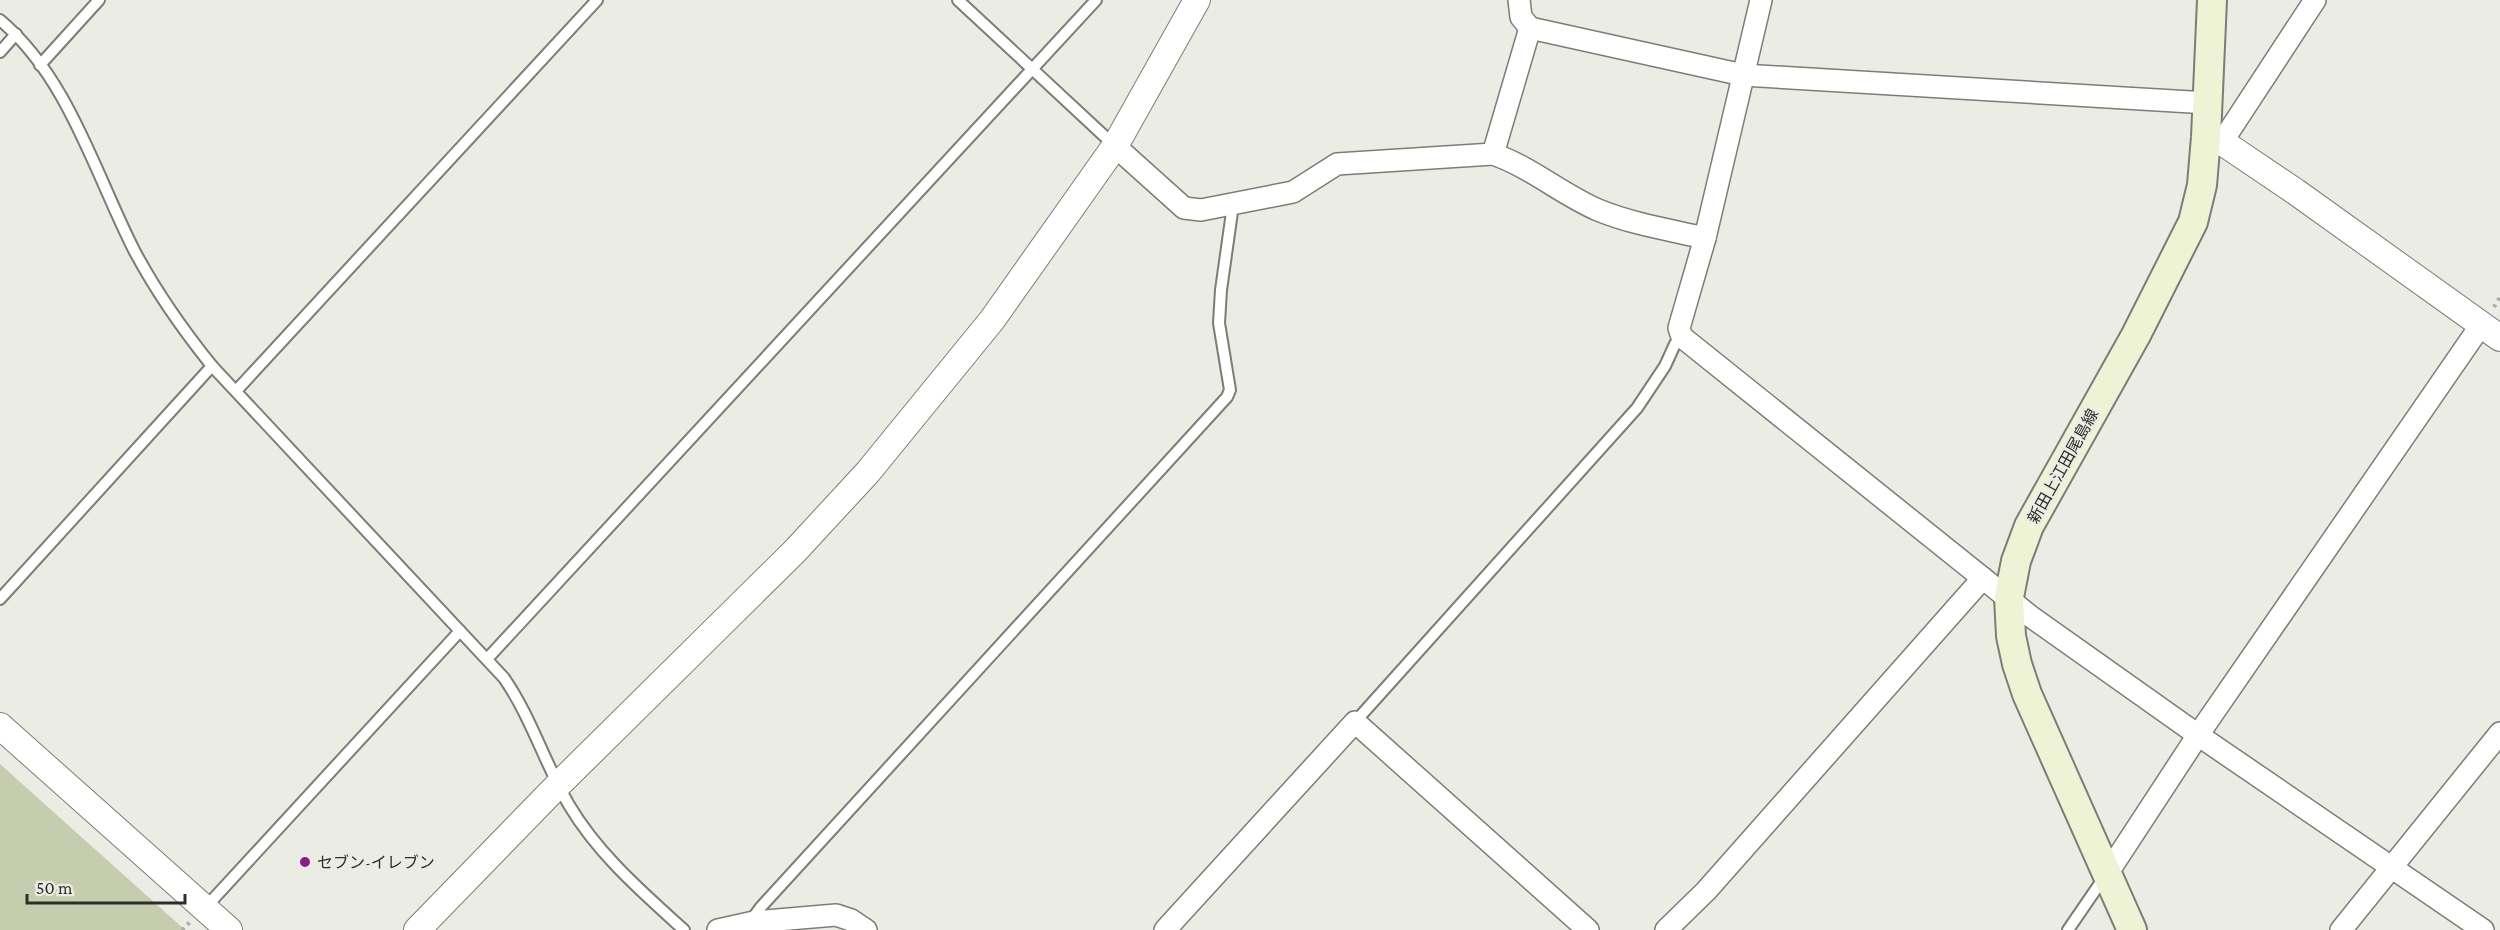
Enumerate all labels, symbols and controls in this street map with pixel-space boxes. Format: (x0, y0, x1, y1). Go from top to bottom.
street label: 新田上江田尾島線 (2025, 406, 2101, 526)
place label: セブン-イレブン (317, 854, 435, 871)
marker: セブン-イレブン (298, 855, 312, 869)
scale bar (27, 867, 184, 905)
text: 50 m (36, 878, 73, 898)

